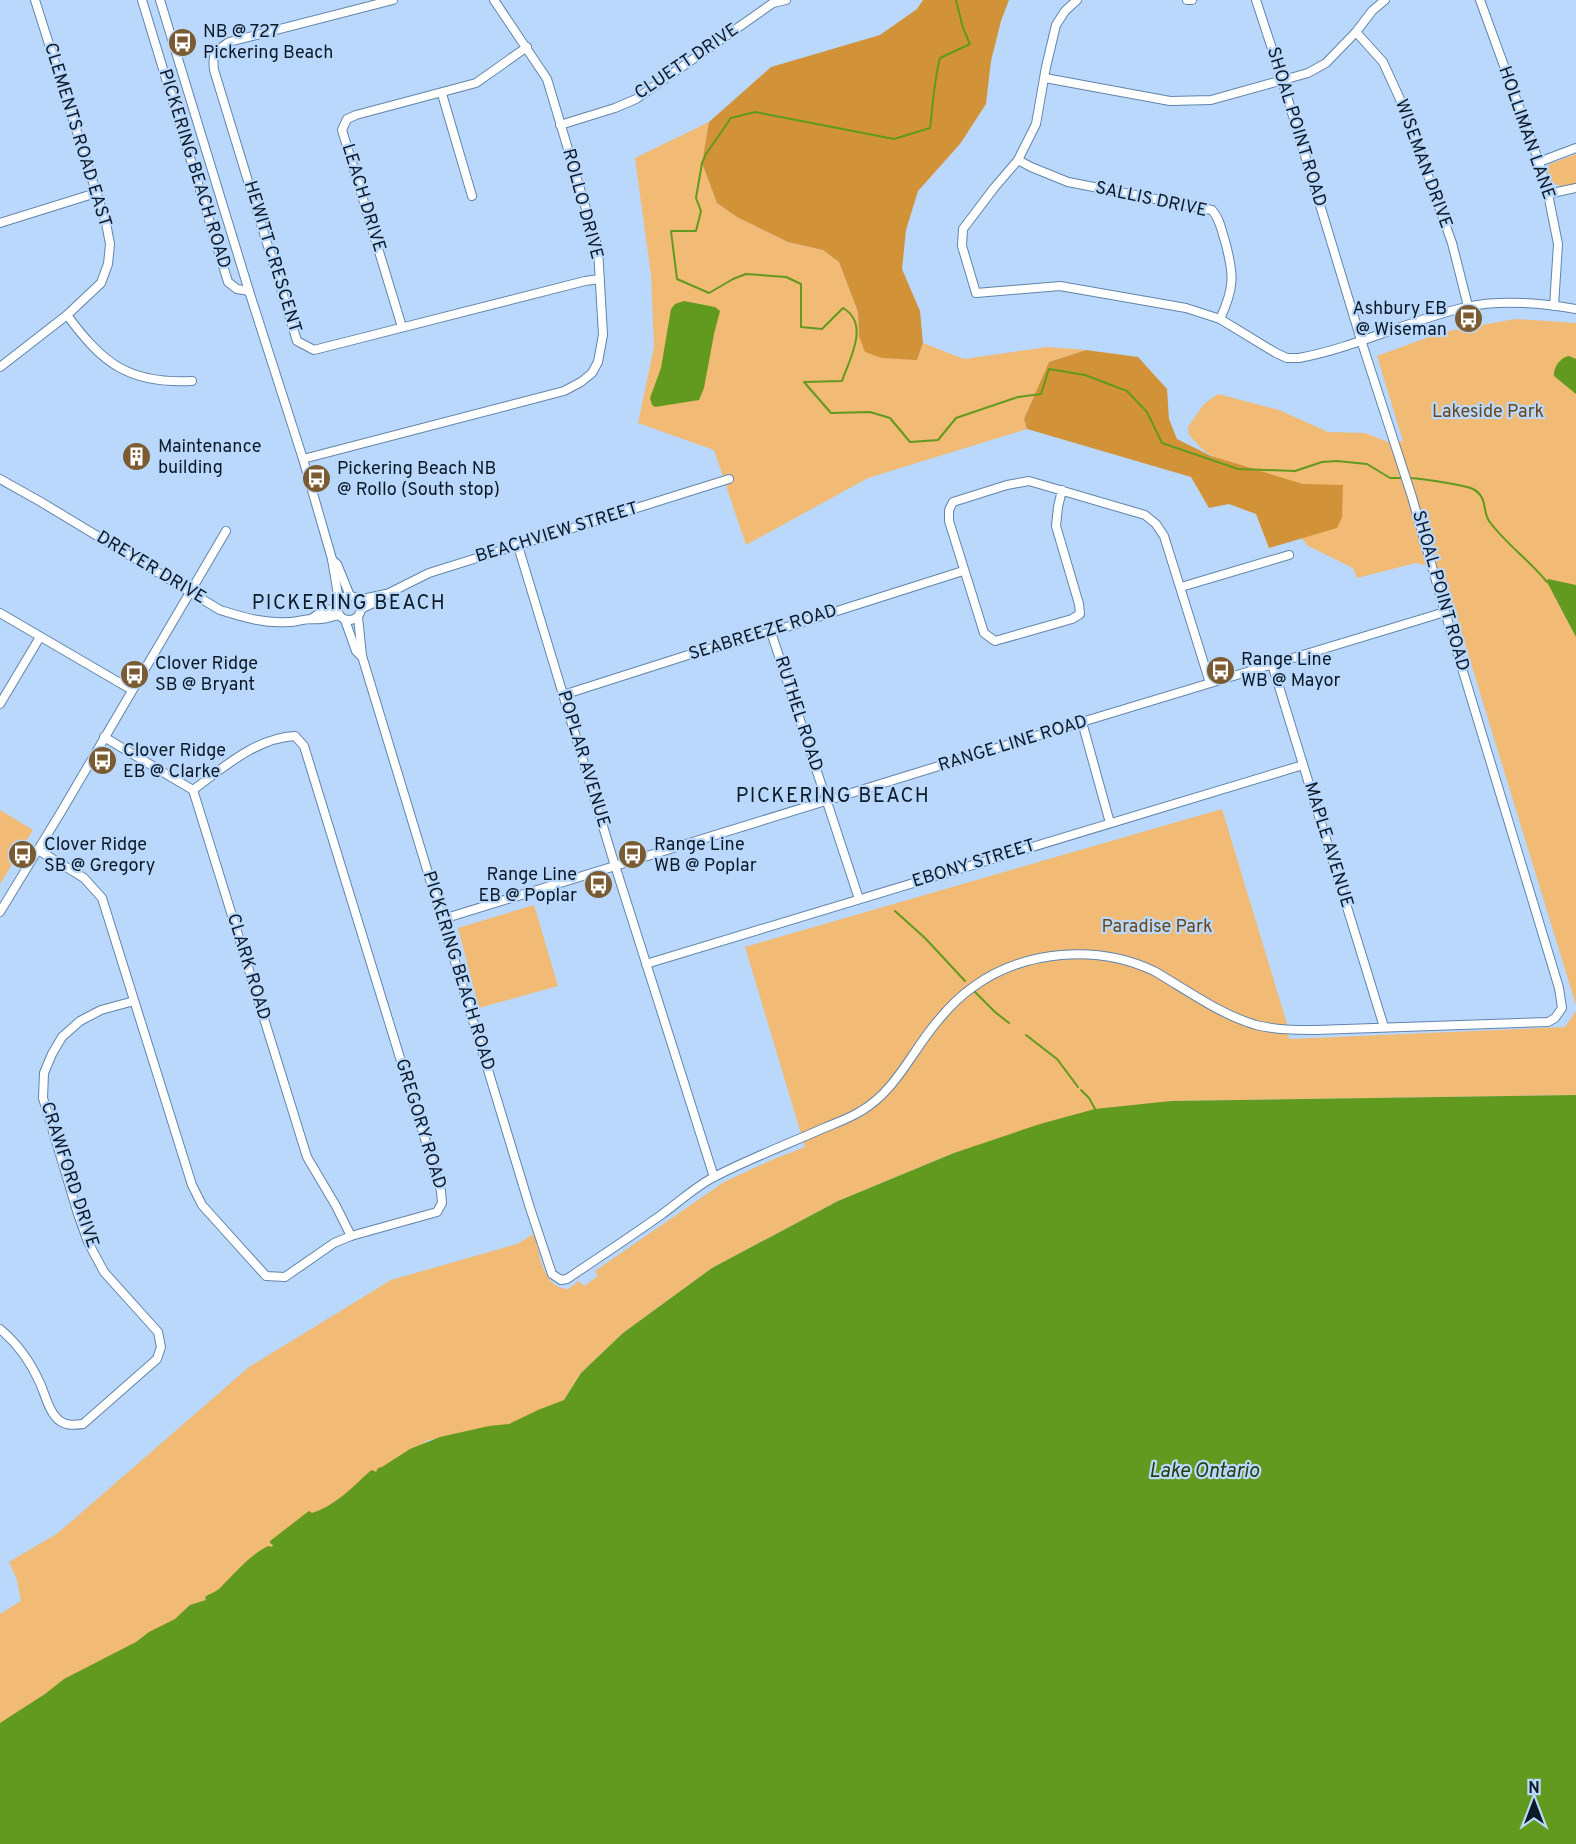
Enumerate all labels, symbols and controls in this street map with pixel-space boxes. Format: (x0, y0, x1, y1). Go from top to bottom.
street label: CLUETT DRIVE (631, 19, 743, 105)
place label: NB @ 727 Pickering Beach (203, 21, 333, 65)
bus stop icon: NB @ 727 Pickering Beach (166, 26, 198, 58)
street label: CLEMENTS ROAD EAST (38, 40, 116, 230)
street label: SHOAL POINT ROAD (1261, 44, 1331, 210)
street label: HOLLIMAN LANE (1492, 63, 1560, 203)
street label: PICKERING BEACH ROAD (153, 66, 235, 272)
street label: WISEMAN DRIVE (1389, 96, 1457, 232)
street label: LEACH DRIVE (336, 141, 390, 255)
street label: ROLLO DRIVE (556, 146, 608, 262)
street label: SALLIS DRIVE (1093, 177, 1209, 223)
street label: HEWITT CRESCENT (238, 178, 306, 336)
place label: Ashbury EB @ Wiseman (1353, 298, 1447, 342)
bus stop icon: Ashbury EB @ Wiseman (1452, 303, 1484, 335)
park label: Lakeside Park (1432, 401, 1544, 424)
place label: Maintenance building (158, 436, 261, 480)
building icon: Maintenance building (121, 441, 153, 473)
place label: Pickering Beach NB @ Rollo (South stop) (337, 458, 500, 502)
bus stop icon: Pickering Beach NB @ Rollo (South stop) (300, 463, 332, 495)
street label: BEACHVIEW STREET (473, 497, 641, 569)
street label: SHOAL POINT ROAD (1406, 508, 1474, 674)
street label: DREYER DRIVE (92, 526, 210, 610)
district label: PICKERING BEACH (252, 591, 446, 617)
street label: SEABREEZE ROAD (686, 600, 840, 666)
place label: Range Line WB @ Mayor (1241, 649, 1341, 693)
place label: Clover Ridge SB @ Bryant (155, 653, 258, 697)
street label: RUTHEL ROAD (768, 653, 828, 775)
bus stop icon: Range Line WB @ Mayor (1204, 654, 1236, 686)
bus stop icon: Clover Ridge SB @ Bryant (118, 658, 150, 690)
street label: POPLAR AVENUE (551, 688, 615, 830)
street label: RANGE LINE ROAD (936, 710, 1090, 778)
place label: Clover Ridge EB @ Clarke (123, 740, 226, 784)
bus stop icon: Clover Ridge EB @ Clarke (86, 745, 118, 777)
street label: MAPLE AVENUE (1298, 779, 1358, 911)
district label: PICKERING BEACH (736, 784, 930, 810)
place label: Clover Ridge SB @ Gregory (44, 834, 155, 878)
place label: Range Line WB @ Poplar (654, 834, 757, 878)
street label: EBONY STREET (910, 834, 1038, 894)
bus stop icon: Clover Ridge SB @ Gregory (7, 839, 39, 871)
bus stop icon: Range Line WB @ Poplar (617, 839, 649, 871)
place label: Range Line EB @ Poplar (479, 864, 577, 908)
street label: PICKERING BEACH ROAD (417, 868, 499, 1074)
bus stop icon: Range Line EB @ Poplar (582, 869, 614, 901)
street label: CLARK ROAD (221, 911, 275, 1023)
park label: Paradise Park (1101, 916, 1213, 939)
street label: GREGORY ROAD (389, 1056, 451, 1192)
street label: CRAWFORD DRIVE (35, 1099, 103, 1251)
water label: Lake Ontario (1149, 1459, 1259, 1485)
north arrow (1504, 1772, 1564, 1832)
text: N (1528, 1779, 1540, 1799)

